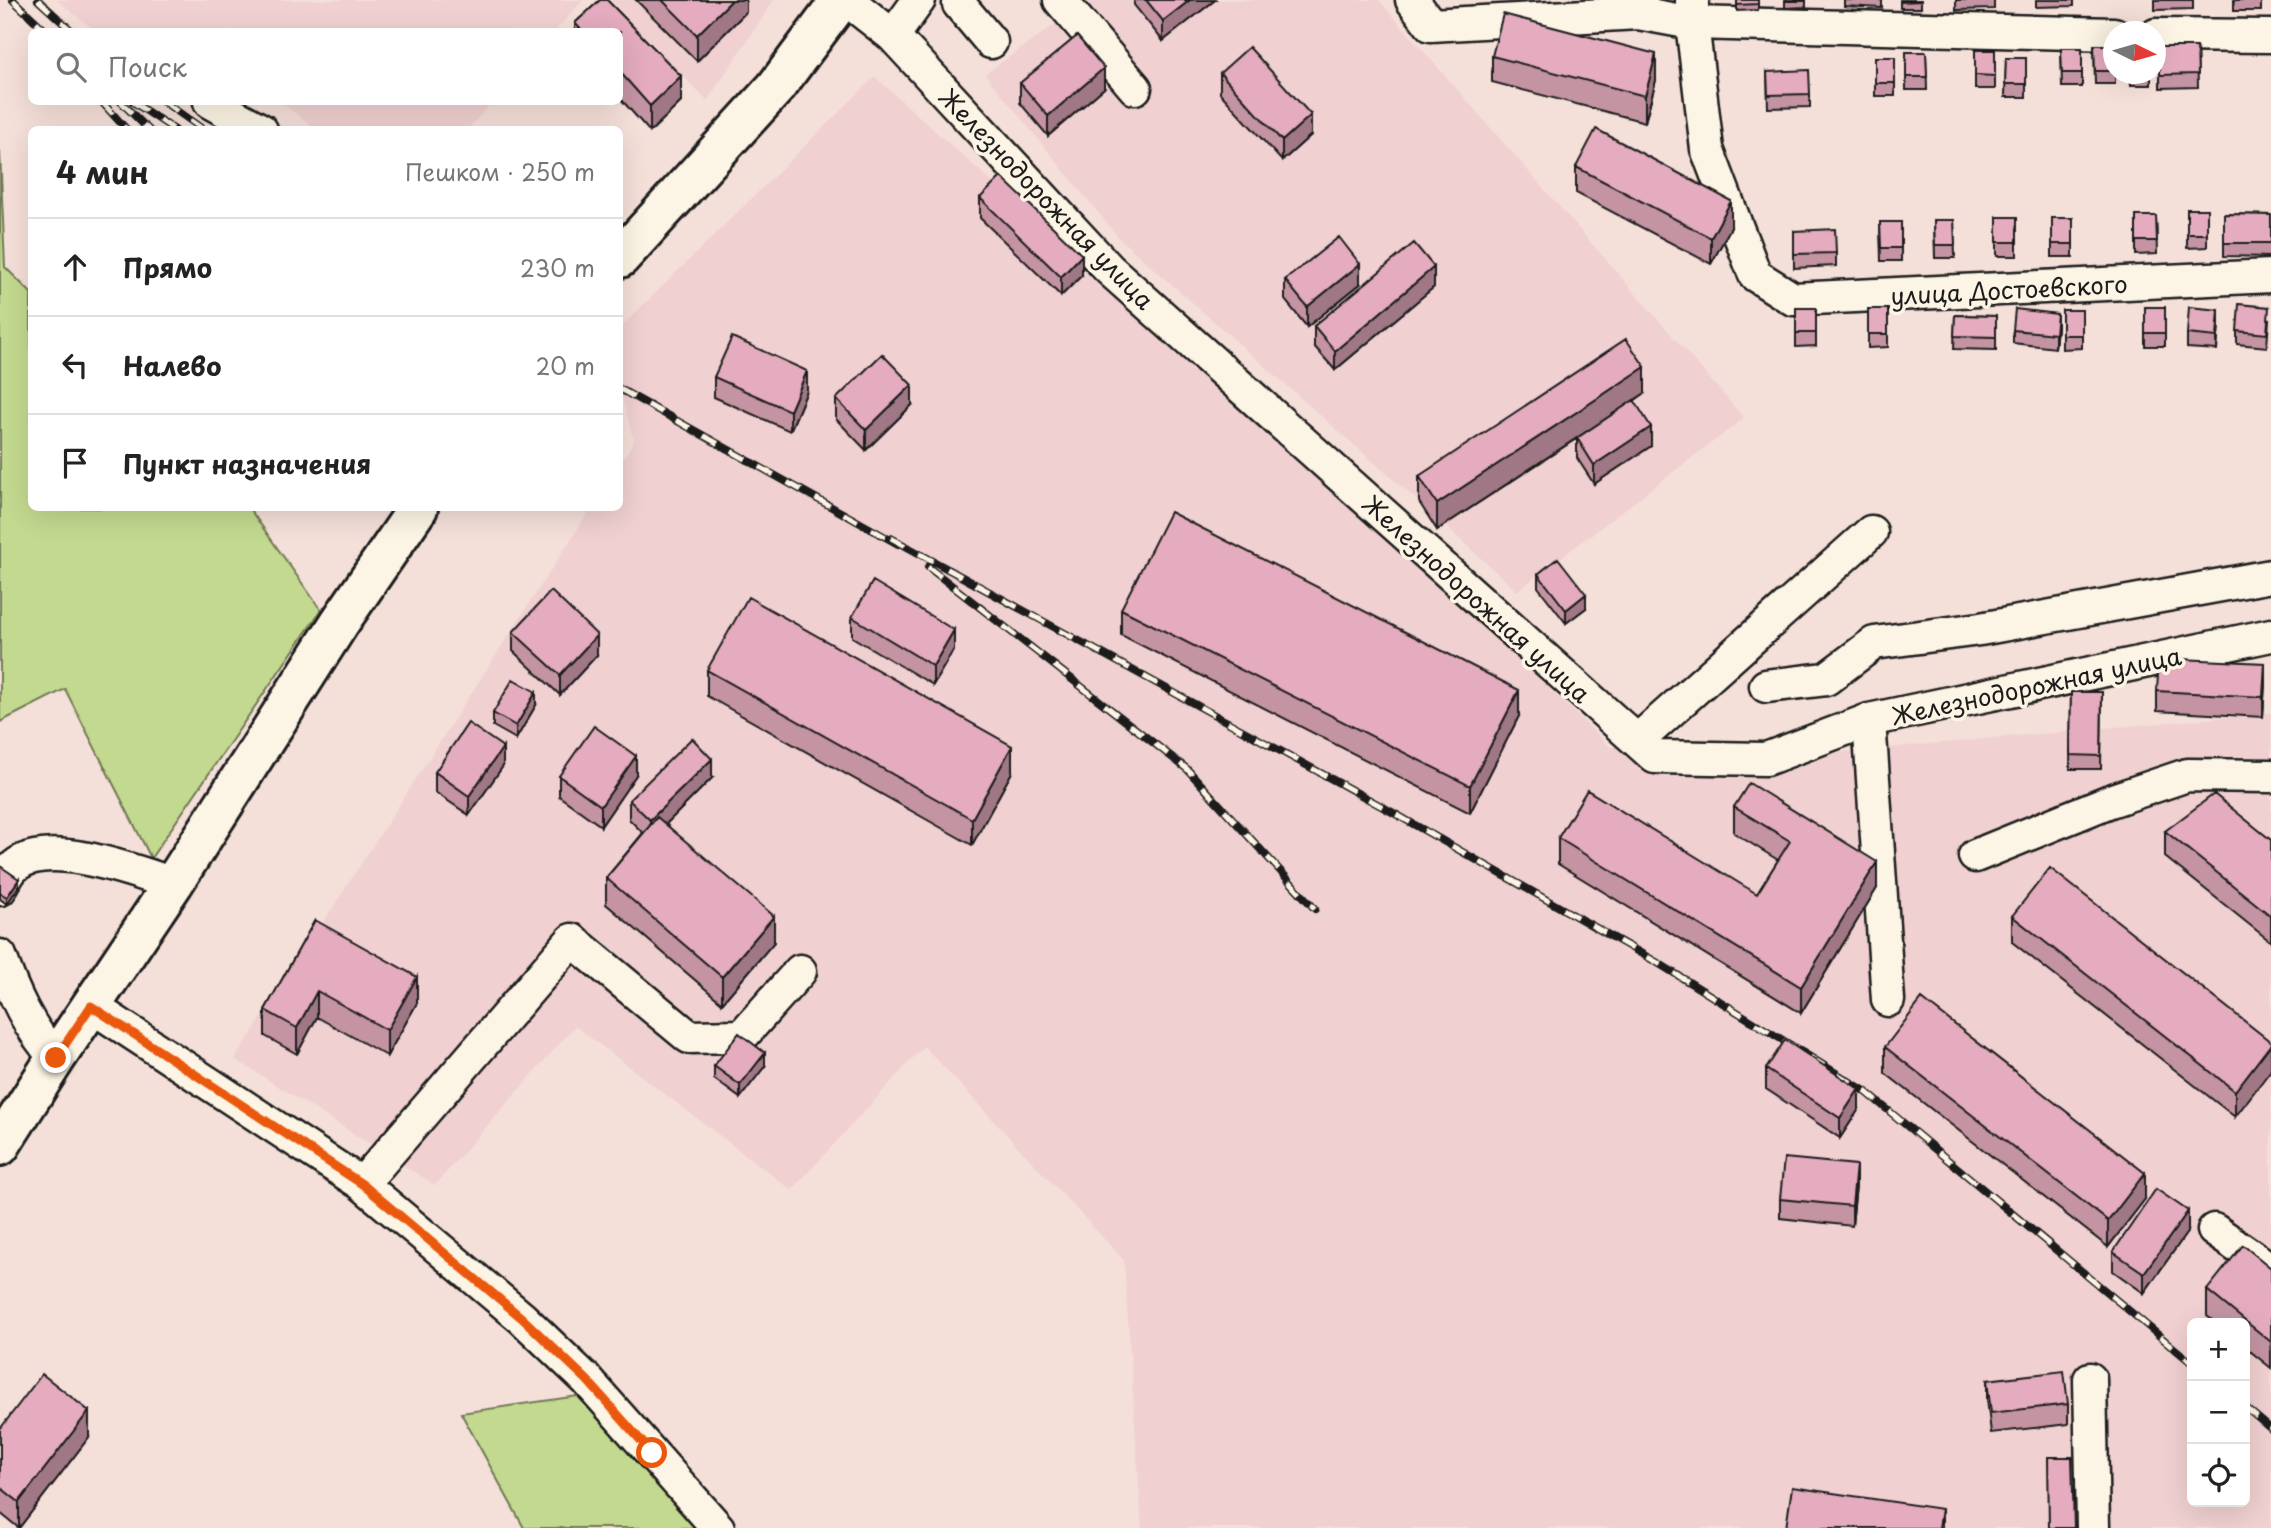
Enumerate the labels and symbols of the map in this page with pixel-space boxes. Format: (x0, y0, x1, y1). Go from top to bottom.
north arrow (2103, 21, 2166, 84)
street label: Железнодорожная улица (931, 79, 1163, 317)
street label: улица Достоевского (1890, 265, 2128, 313)
street label: Железнодорожная улица (1355, 486, 1599, 710)
street label: Железнодорожная улица (1887, 637, 2185, 733)
route end (40, 1042, 71, 1073)
route start (636, 1437, 667, 1468)

